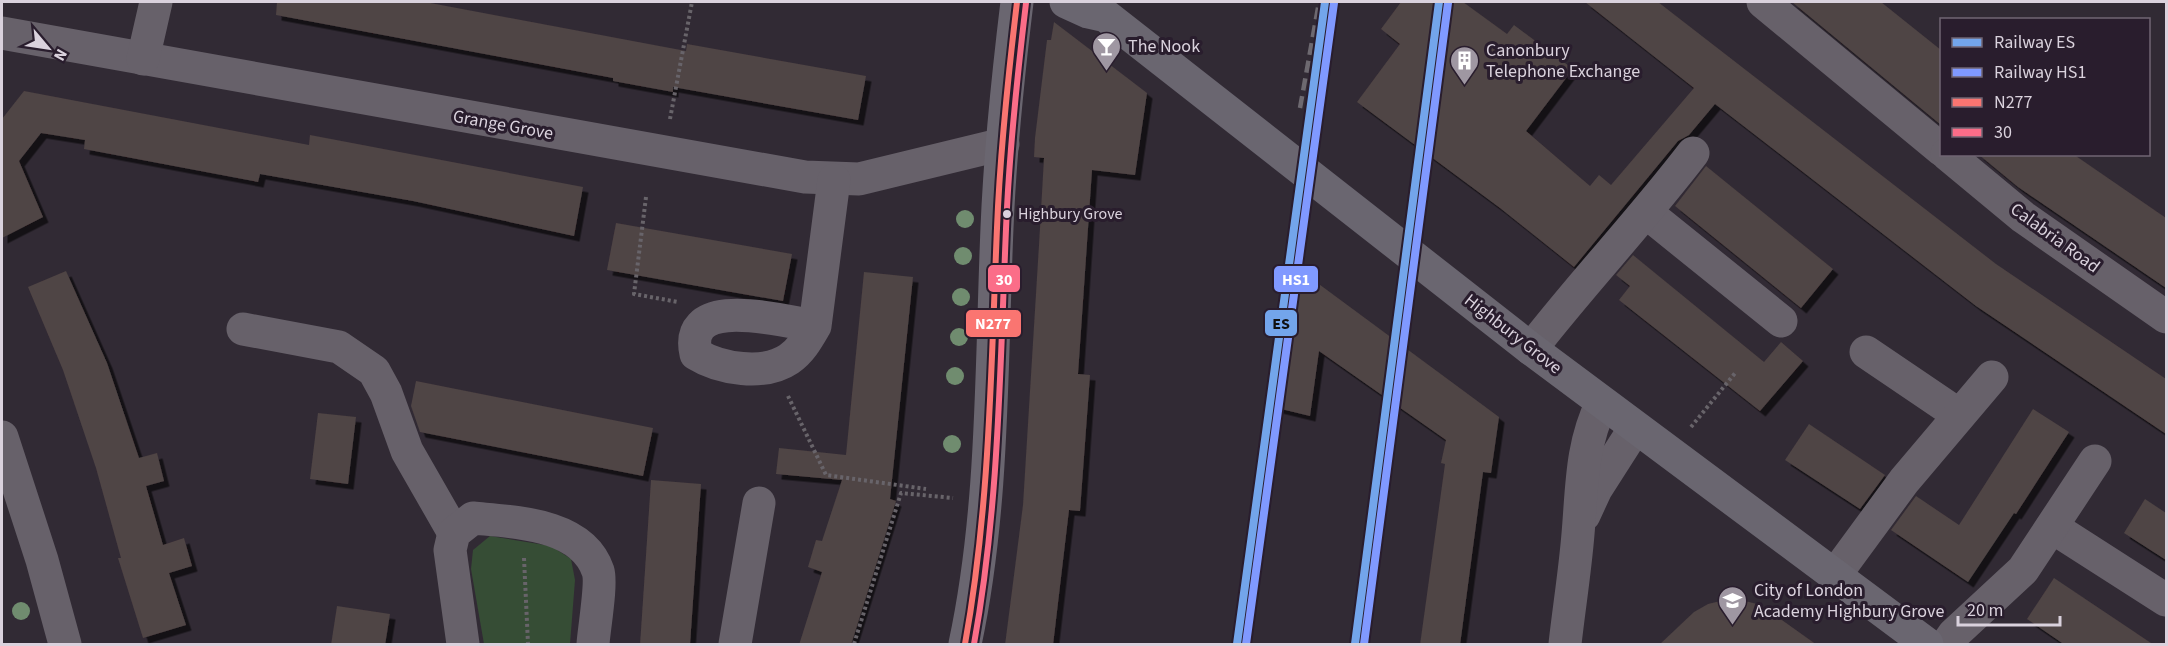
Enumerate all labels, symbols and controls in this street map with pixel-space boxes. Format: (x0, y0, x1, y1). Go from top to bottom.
north arrow (18, 18, 78, 78)
legend (1940, 18, 2150, 156)
bar icon: The Nook (1091, 30, 1123, 72)
text: Railway ES (1994, 30, 2075, 55)
place label: The Nook (1128, 34, 1200, 59)
place label: Canonbury Telephone Exchange (1486, 38, 1640, 84)
building icon: Canonbury Telephone Exchange (1449, 44, 1481, 86)
text: N (48, 45, 72, 65)
text: Railway HS1 (1994, 60, 2086, 85)
text: N277 (1994, 90, 2033, 115)
street label: Grange Grove (451, 104, 555, 146)
text: 30 (1994, 120, 2012, 145)
street label: Calabria Road (2005, 197, 2105, 279)
place label: Highbury Grove (1018, 203, 1123, 225)
marker: Highbury Grove (1001, 208, 1013, 220)
line badge: 30 (987, 264, 1021, 293)
line badge: HS1 (1273, 265, 1319, 293)
text: 30 (996, 269, 1012, 291)
text: HS1 (1282, 269, 1310, 291)
street label: Highbury Grove (1459, 288, 1567, 380)
line badge: N277 (965, 309, 1022, 338)
line badge: ES (1264, 309, 1298, 337)
text: N277 (975, 313, 1011, 335)
text: ES (1272, 313, 1290, 335)
place label: City of London Academy Highbury Grove (1754, 578, 1944, 624)
school or university icon: City of London Academy Highbury Grove (1717, 584, 1749, 626)
scale bar (1958, 589, 2060, 627)
text: 20 m (1967, 598, 2003, 623)

